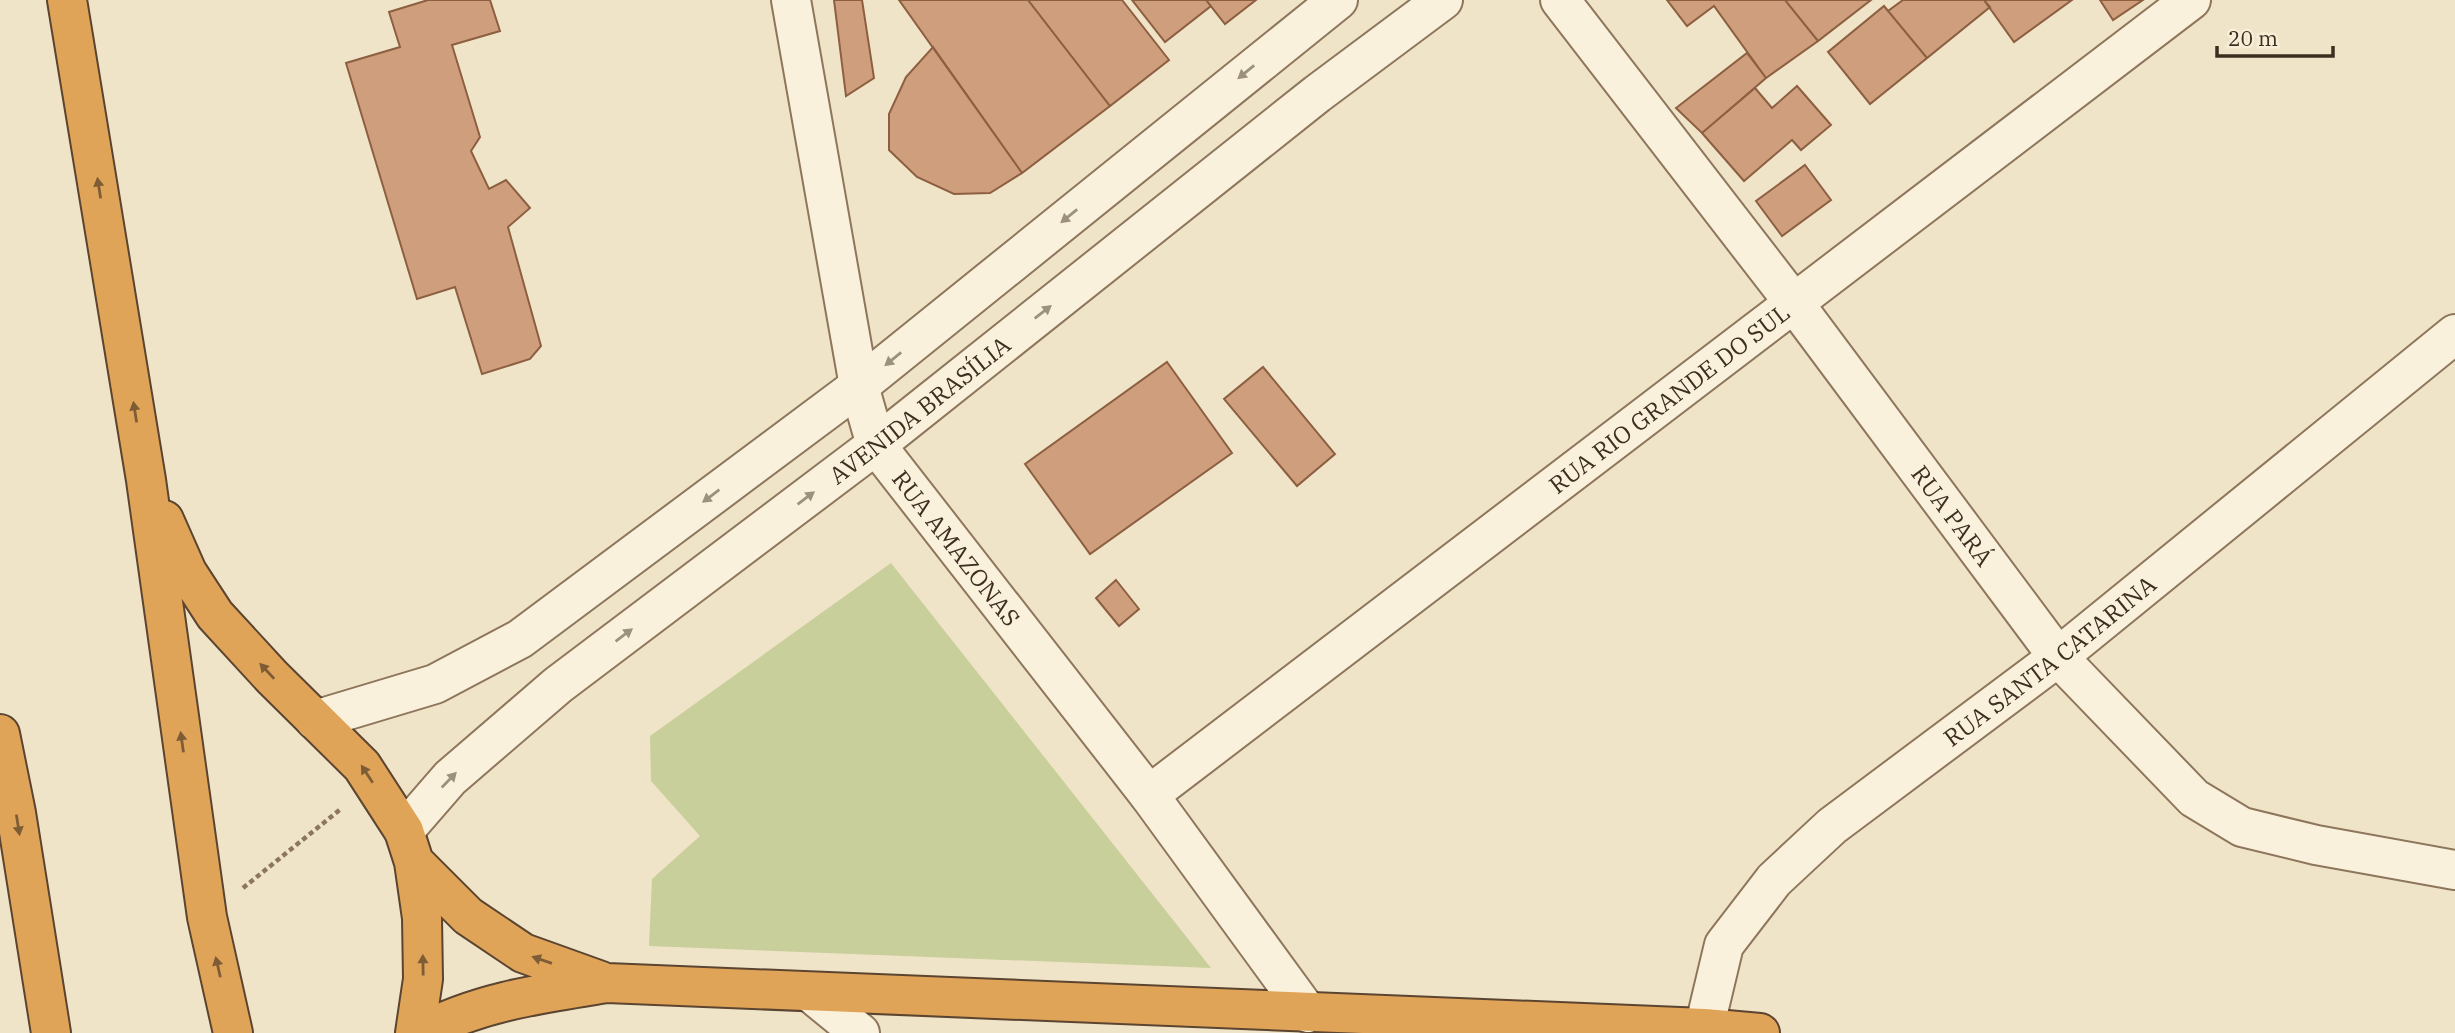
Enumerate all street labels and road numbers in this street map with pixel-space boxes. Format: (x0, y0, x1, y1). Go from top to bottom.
street label: RUA RIO GRANDE DO SUL (1542, 296, 1796, 500)
street label: AVENIDA BRASÍLIA (822, 328, 1017, 491)
street label: RUA PARÁ (1904, 459, 2001, 573)
street label: RUA AMAZONAS (885, 463, 1027, 633)
street label: RUA SANTA CATARINA (1937, 568, 2163, 753)

